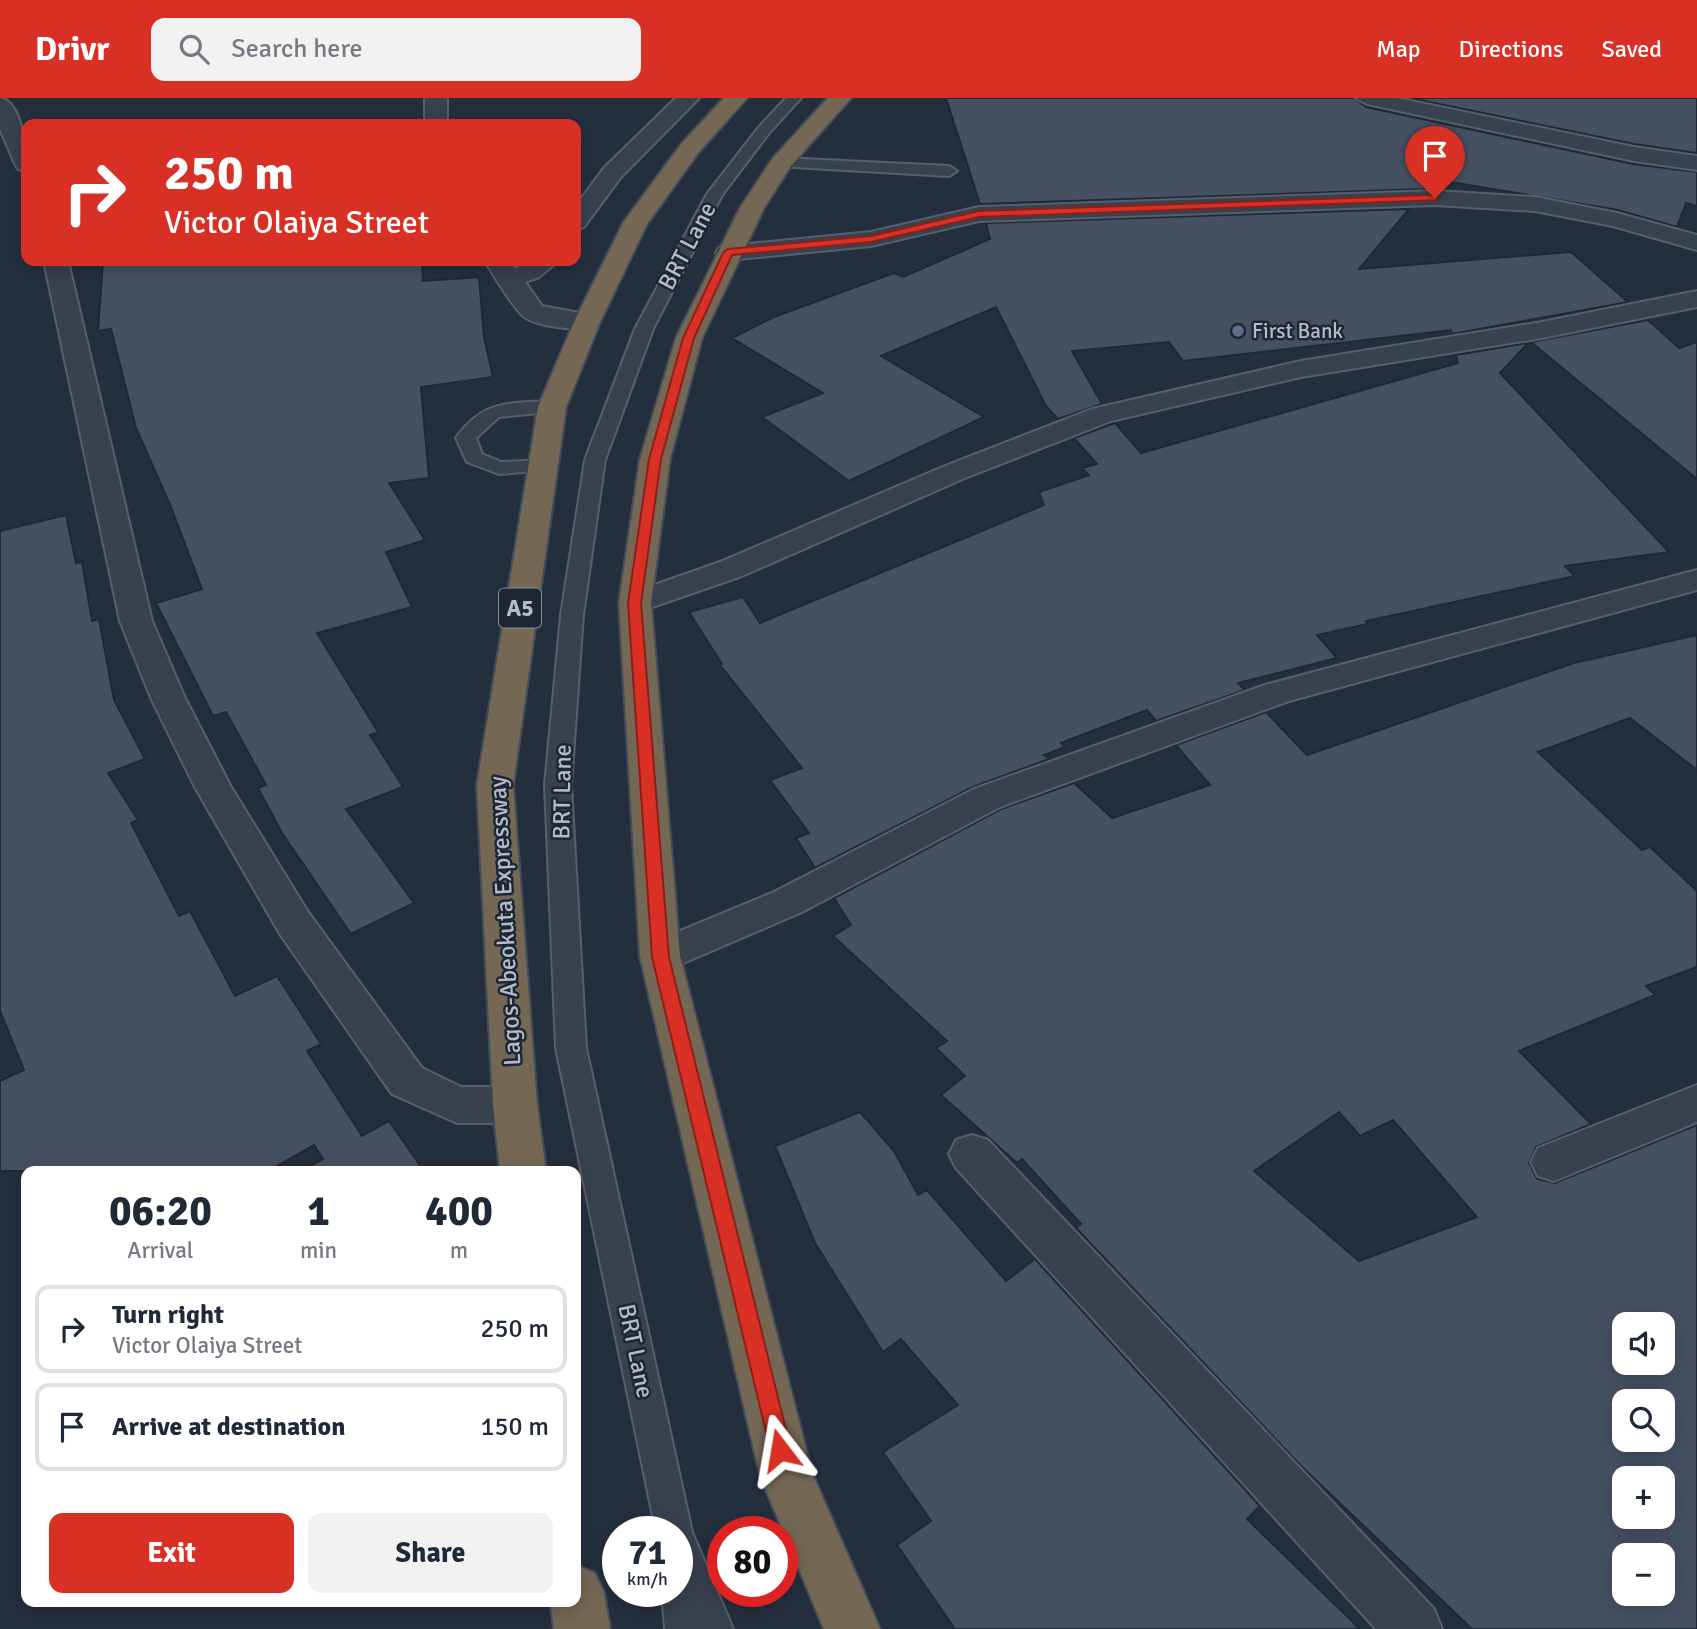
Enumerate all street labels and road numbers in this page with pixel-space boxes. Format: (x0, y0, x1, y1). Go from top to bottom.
street label: BRT Lane (651, 197, 723, 295)
road number: A5 (499, 588, 541, 628)
street label: BRT Lane (546, 744, 578, 840)
street label: Lagos-Abeokuta Expressway (482, 776, 528, 1066)
street label: BRT Lane (611, 1301, 661, 1401)

